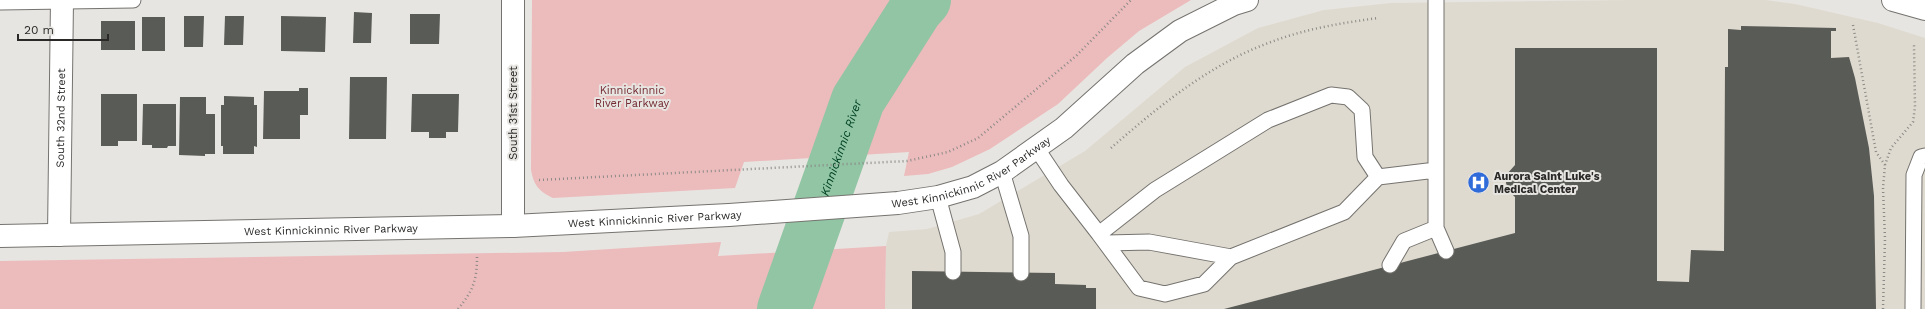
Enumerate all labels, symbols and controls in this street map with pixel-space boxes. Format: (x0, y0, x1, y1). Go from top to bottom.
scale bar (18, 16, 108, 42)
text: 20 m (24, 23, 54, 37)
street label: South 31st Street (507, 66, 520, 160)
street label: South 32nd Street (53, 68, 68, 168)
park label: Kinnickinnic River Parkway (595, 84, 670, 110)
water label: Kinnickinnic River (818, 97, 865, 198)
street label: West Kinnickinnic River Parkway (891, 133, 1053, 210)
hospital icon: Aurora Saint Luke's Medical Center (1465, 169, 1491, 195)
place label: Aurora Saint Luke's Medical Center (1494, 170, 1600, 196)
street label: West Kinnickinnic River Parkway (567, 208, 742, 230)
street label: West Kinnickinnic River Parkway (244, 221, 418, 238)

